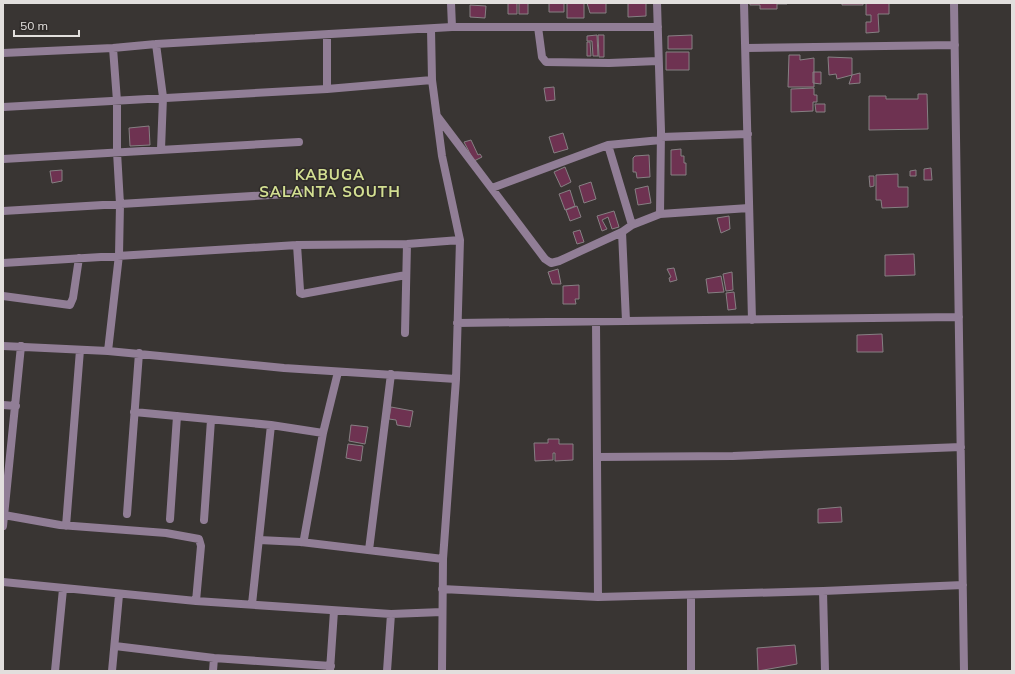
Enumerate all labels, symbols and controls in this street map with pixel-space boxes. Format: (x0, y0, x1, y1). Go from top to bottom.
scale bar (14, 12, 79, 38)
text: 50 m (20, 18, 48, 33)
district label: KABUGA SALANTA SOUTH (259, 165, 401, 201)

